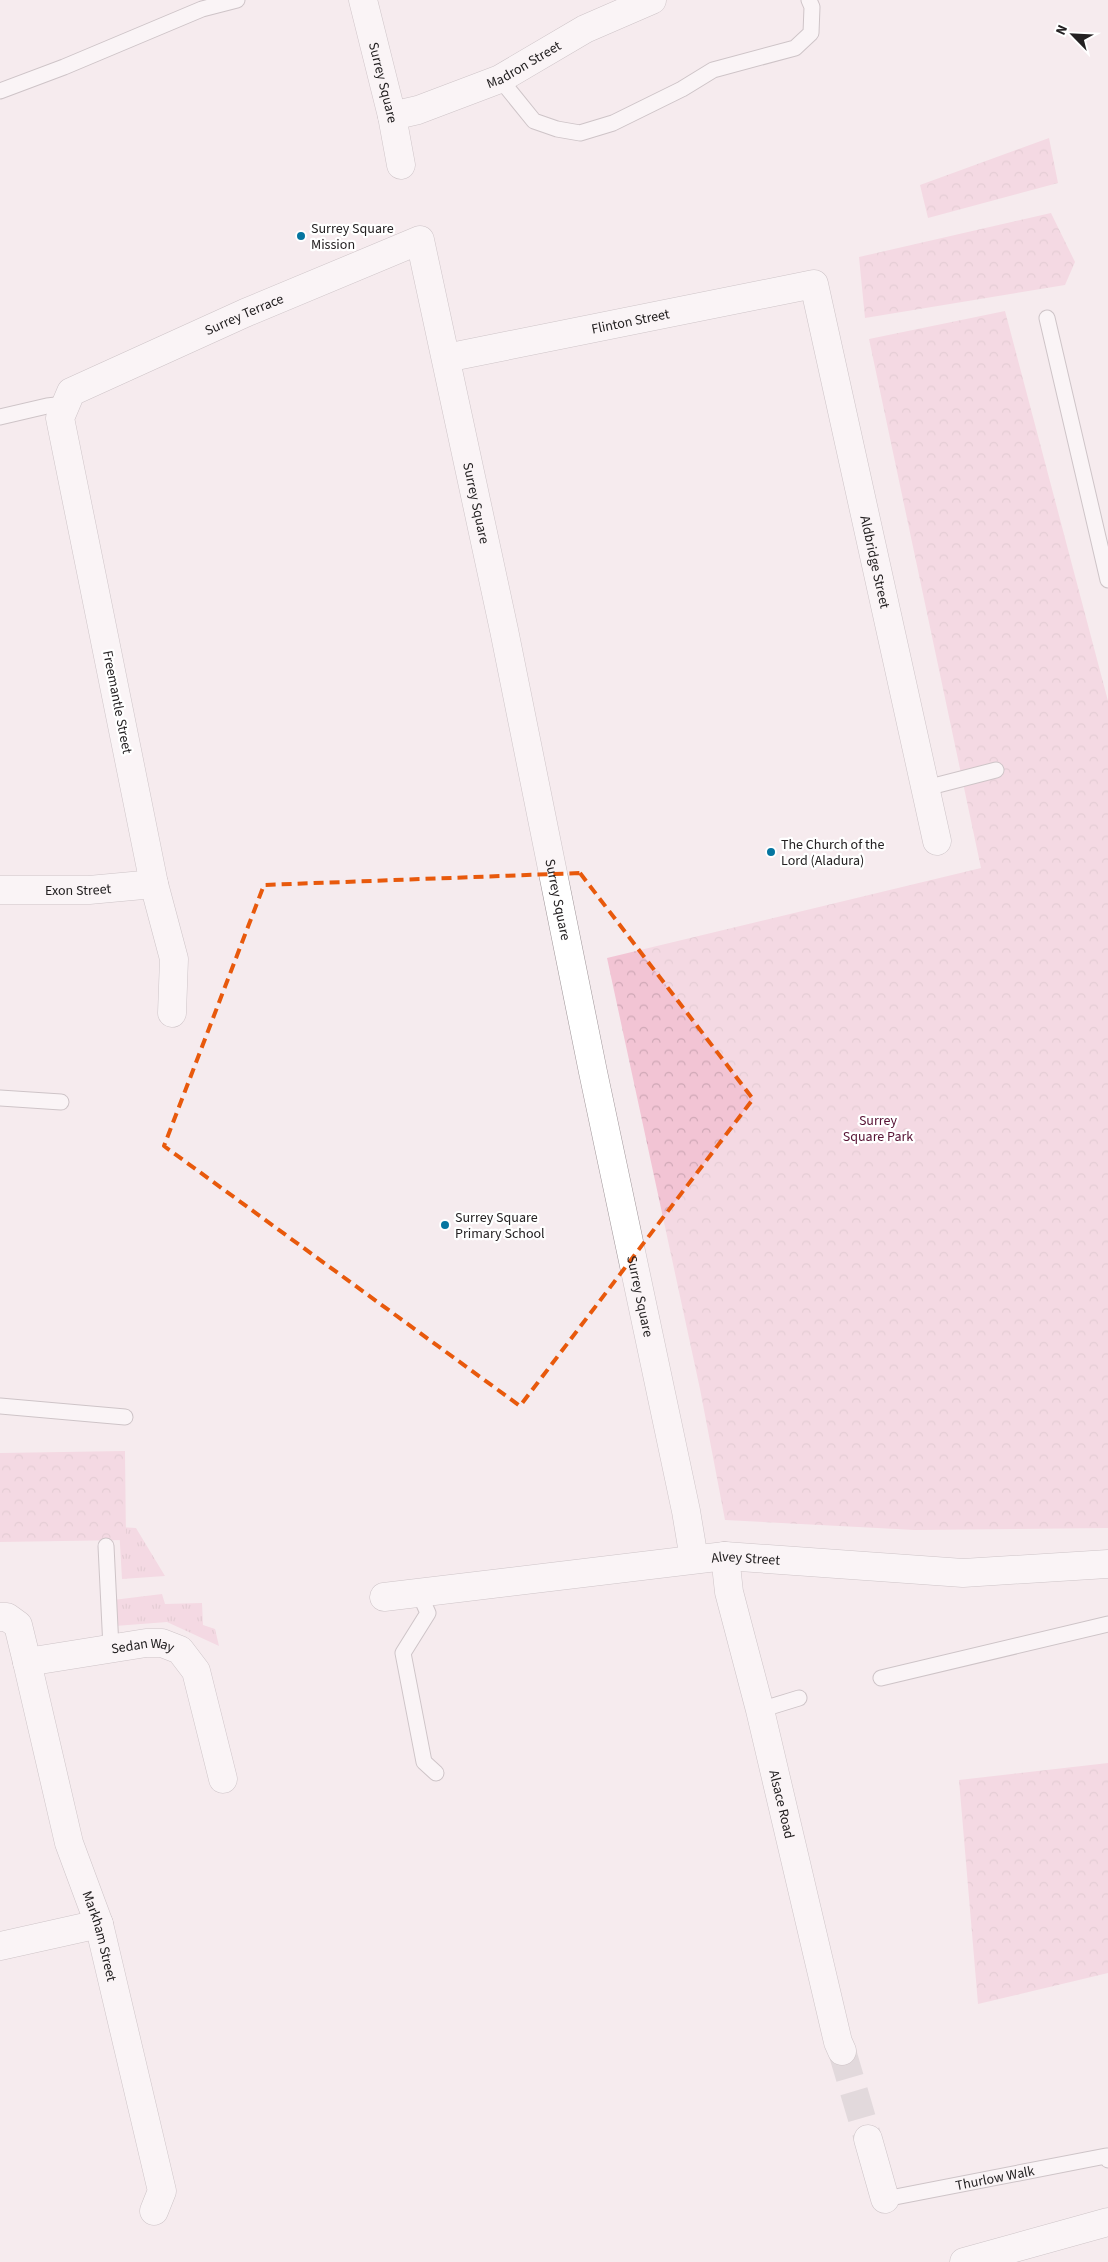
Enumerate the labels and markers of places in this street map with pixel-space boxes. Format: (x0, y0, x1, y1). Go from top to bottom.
place label: Surrey Square Mission (311, 219, 394, 255)
marker: Surrey Square Mission (295, 230, 307, 242)
place label: The Church of the Lord (Aladura) (781, 835, 884, 871)
marker: The Church of the Lord (Aladura) (765, 846, 777, 858)
place label: Surrey Square Primary School (455, 1208, 545, 1244)
marker: Surrey Square Primary School (439, 1219, 451, 1231)

